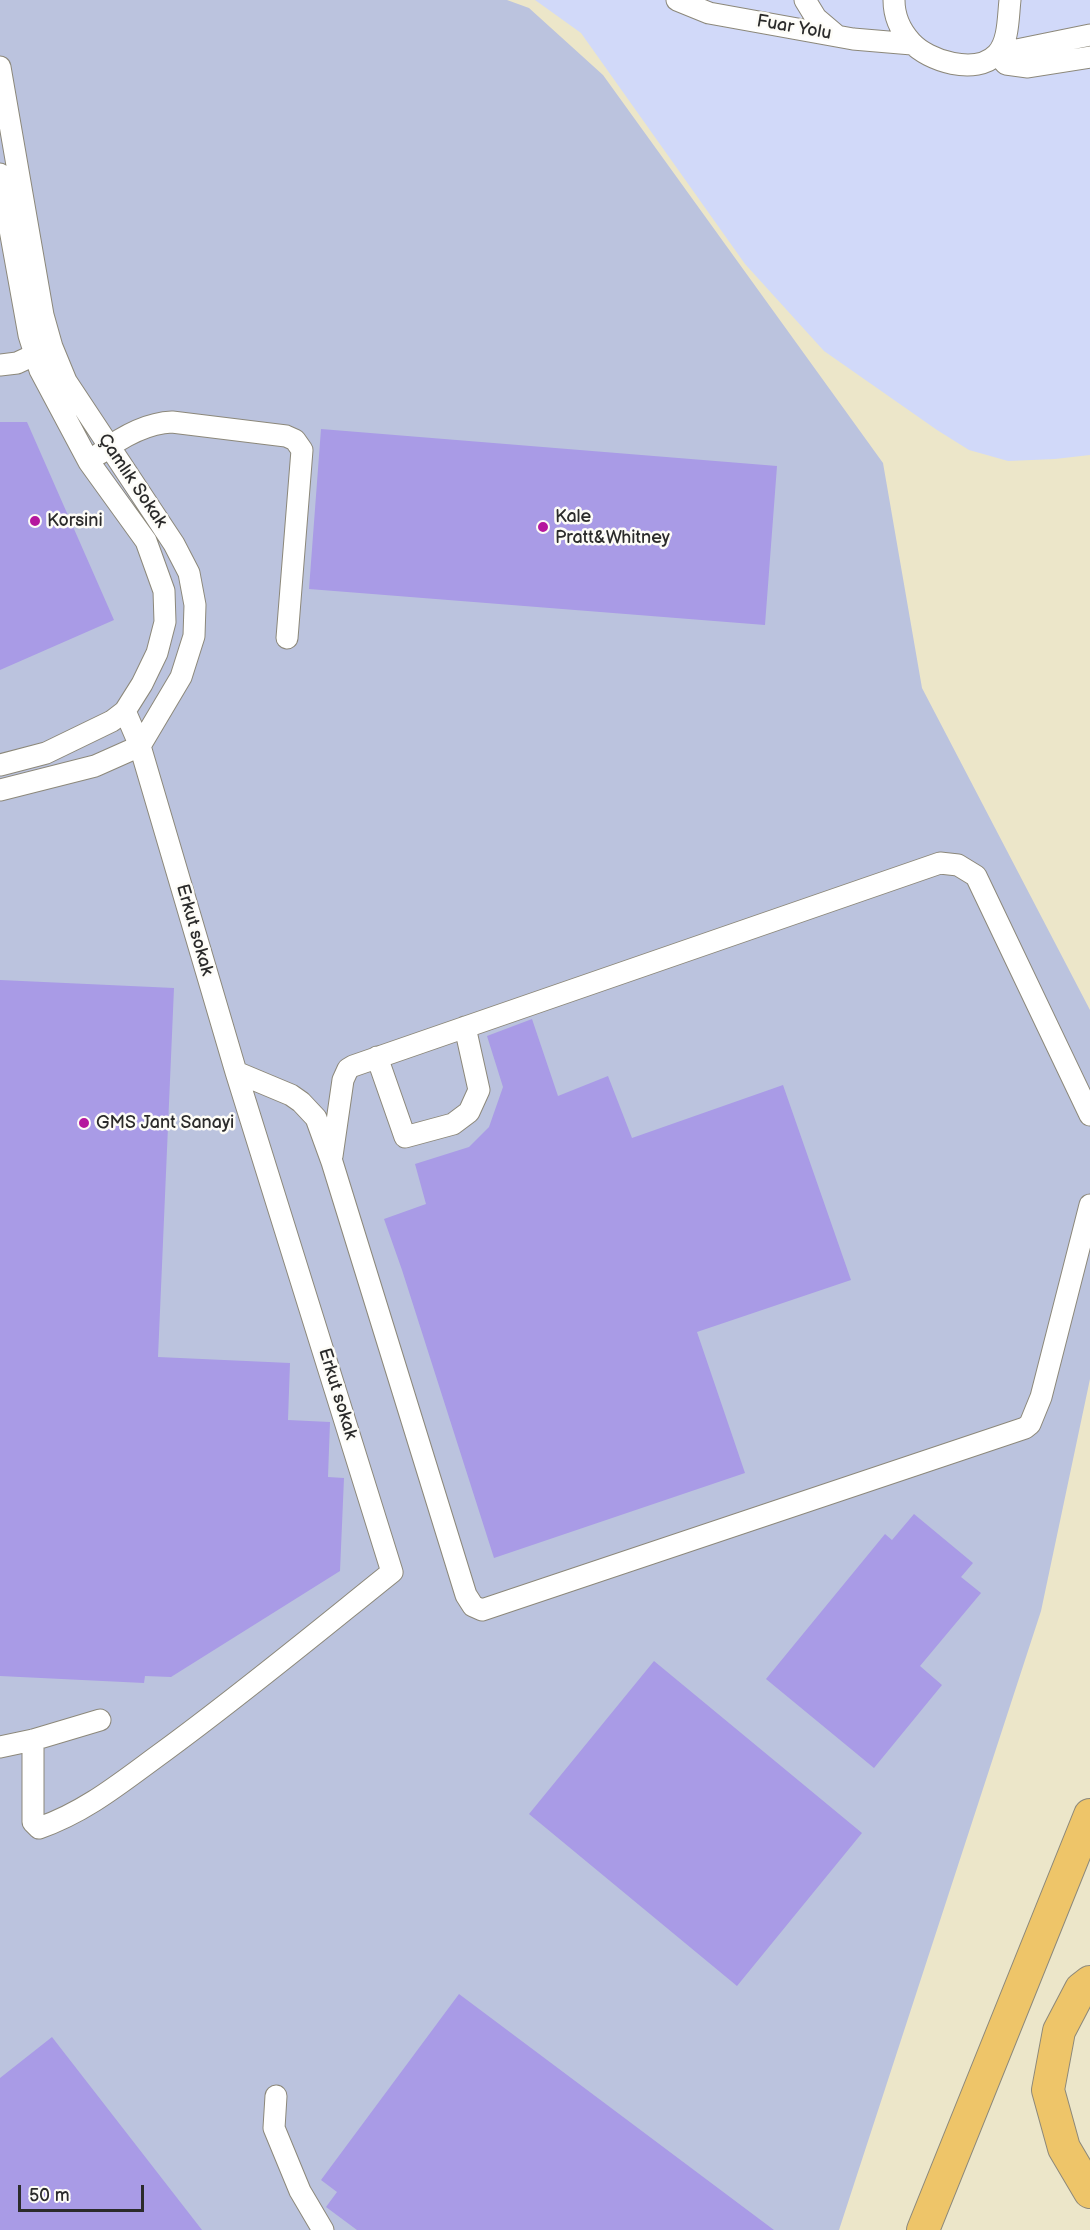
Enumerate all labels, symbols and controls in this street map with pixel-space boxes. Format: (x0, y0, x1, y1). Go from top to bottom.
street label: Fuar Yolu (755, 11, 833, 45)
street label: Çamlık Sokak (93, 430, 171, 532)
place label: Kale Pratt&Whitney (555, 506, 670, 548)
place label: Korsini (47, 510, 103, 532)
marker: Korsini (28, 514, 42, 528)
marker: Kale Pratt&Whitney (536, 520, 550, 534)
street label: Erkut sokak (171, 882, 217, 978)
place label: GMS Jant Sanayi (96, 1112, 234, 1134)
marker: GMS Jant Sanayi (77, 1116, 91, 1130)
street label: Erkut sokak (313, 1346, 361, 1442)
scale bar (21, 2173, 147, 2211)
text: 50 m (29, 2185, 70, 2206)

